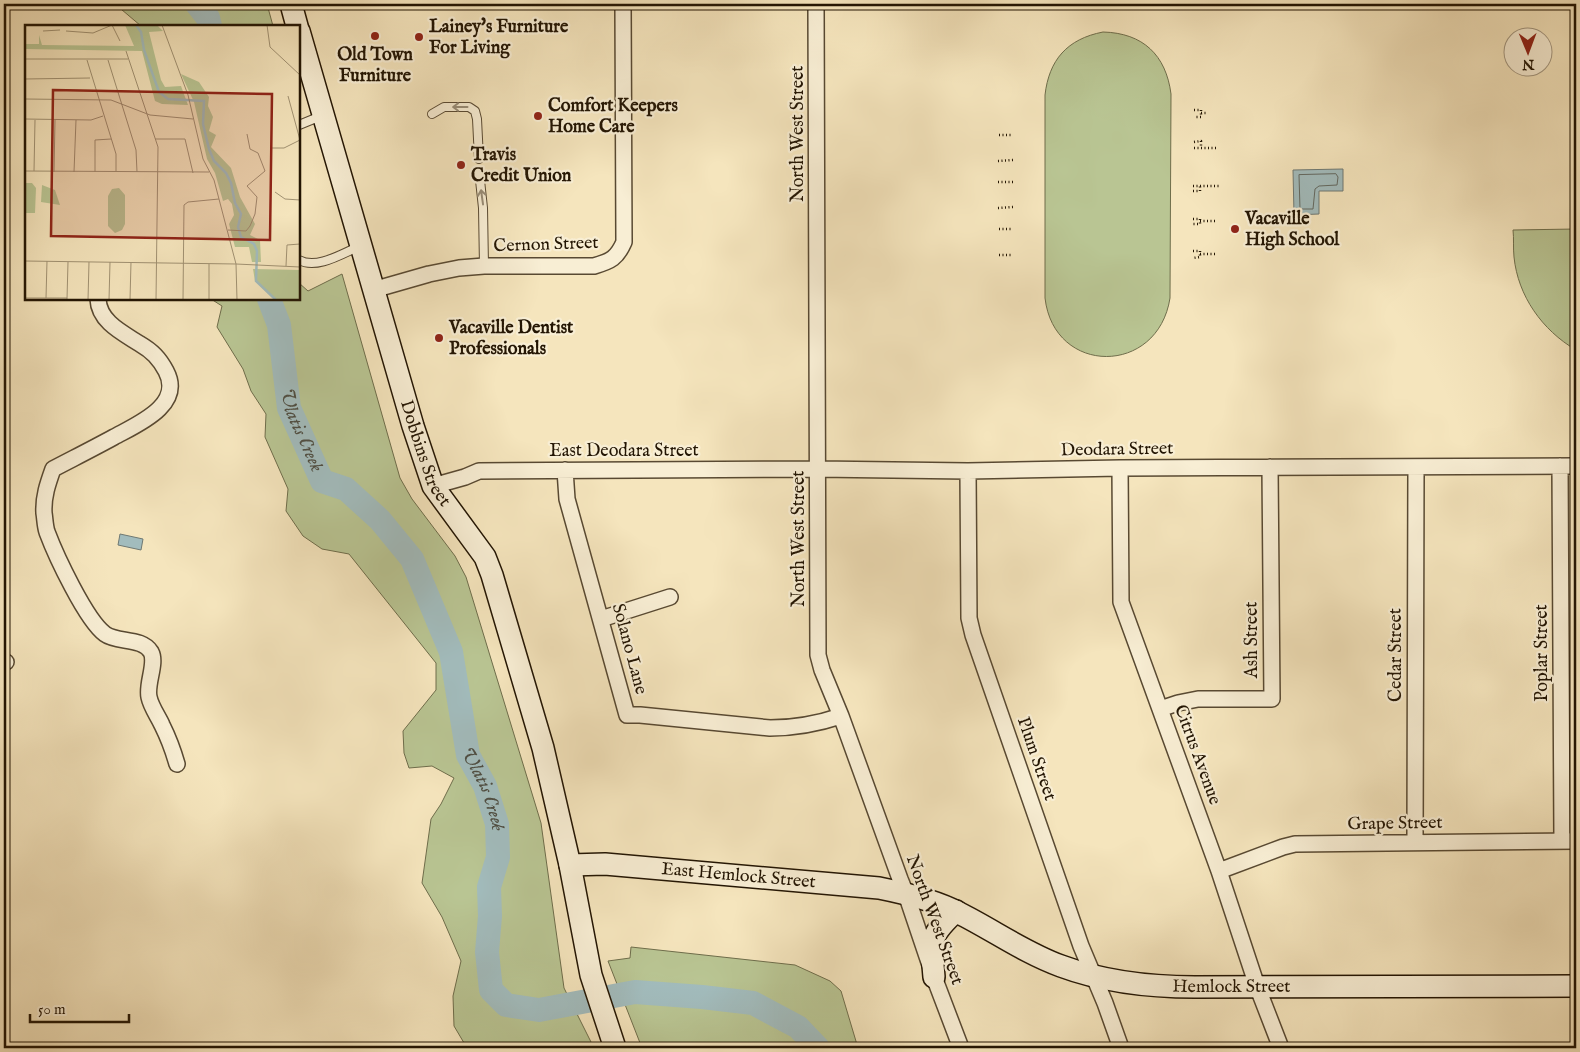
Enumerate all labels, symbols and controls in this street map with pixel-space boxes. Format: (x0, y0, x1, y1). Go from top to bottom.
place label: Lainey's Furniture For Living (429, 16, 569, 60)
inset map (25, 25, 300, 300)
north arrow (1502, 28, 1552, 78)
marker: Old Town Furniture (369, 30, 381, 42)
marker: Lainey's Furniture For Living (413, 31, 425, 43)
place label: Old Town Furniture (337, 44, 413, 88)
text: N (1522, 55, 1535, 73)
street label: North West Street (787, 66, 810, 202)
place label: Comfort Keepers Home Care (548, 95, 678, 139)
one-way arrow (452, 102, 468, 112)
marker: Comfort Keepers Home Care (532, 110, 544, 122)
place label: Travis Credit Union (470, 144, 572, 188)
marker: Travis Credit Union (455, 159, 467, 171)
one-way arrow (477, 189, 487, 205)
place label: Vacaville High School (1244, 208, 1340, 252)
marker: Vacaville High School (1229, 223, 1241, 235)
street label: Cernon Street (493, 232, 599, 258)
place label: Vacaville Dentist Professionals (448, 317, 574, 361)
marker: Vacaville Dentist Professionals (433, 332, 445, 344)
water label: Ulatis Creek (275, 387, 329, 476)
street label: Dobbins Street (395, 397, 456, 511)
street label: Deodara Street (1060, 438, 1174, 462)
street label: East Deodara Street (549, 440, 699, 463)
street label: North West Street (788, 471, 811, 607)
street label: Solano Lane (606, 601, 652, 697)
street label: Ash Street (1241, 602, 1264, 679)
street label: Poplar Street (1531, 604, 1554, 702)
street label: Cedar Street (1385, 608, 1408, 702)
street label: Citrus Avenue (1168, 702, 1226, 808)
street label: Plum Street (1011, 714, 1061, 804)
water label: Ulatis Creek (454, 743, 509, 832)
street label: Grape Street (1347, 812, 1443, 836)
street label: North West Street (900, 852, 968, 988)
street label: East Hemlock Street (660, 857, 817, 894)
street label: Hemlock Street (1172, 975, 1290, 999)
scale bar (30, 992, 129, 1024)
text: 50 m (38, 1000, 66, 1019)

